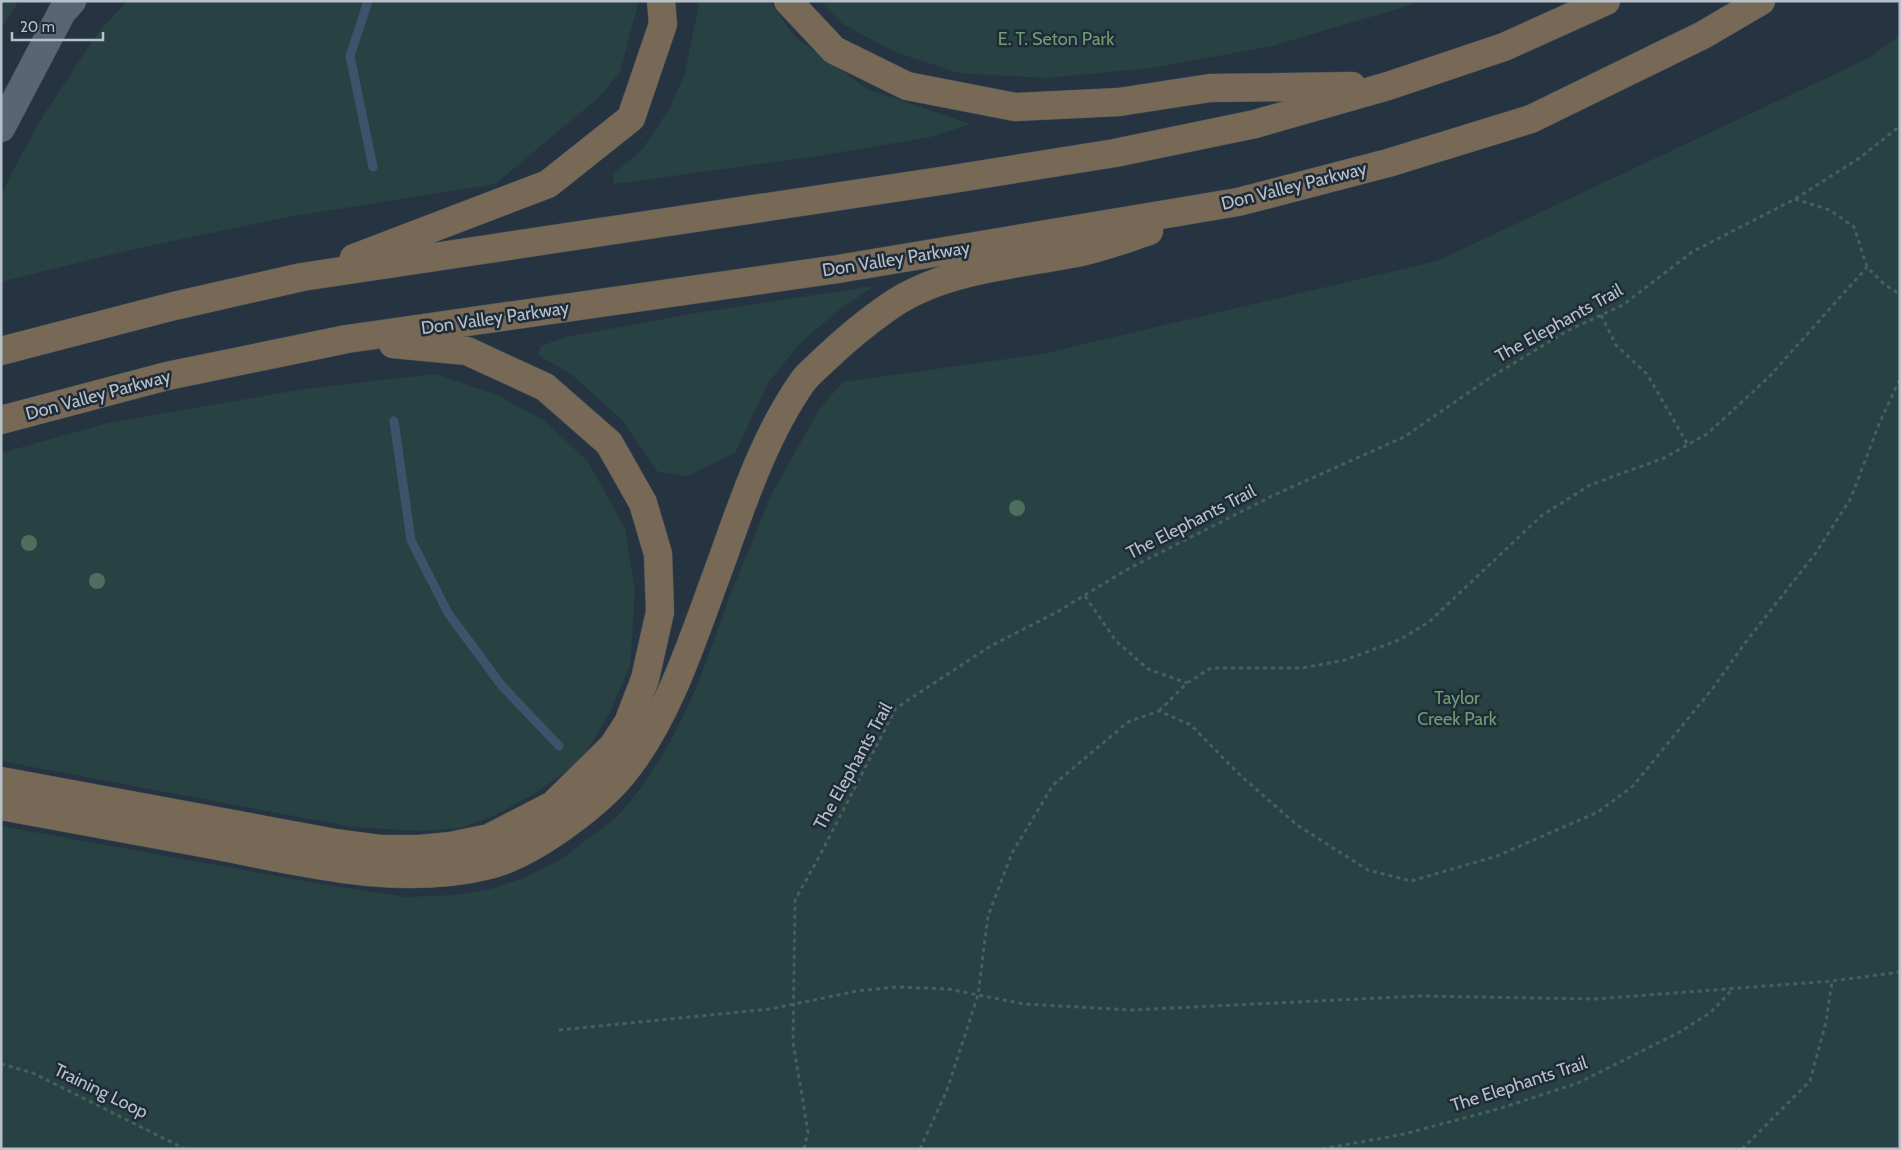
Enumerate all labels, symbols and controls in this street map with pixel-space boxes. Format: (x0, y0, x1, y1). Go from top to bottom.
scale bar (12, 10, 104, 42)
text: 20 m (20, 18, 55, 36)
park label: E. T. Seton Park (998, 28, 1115, 50)
street label: Don Valley Parkway (1219, 157, 1369, 215)
street label: Don Valley Parkway (821, 236, 971, 282)
street label: The Elephants Trail (1492, 279, 1627, 367)
street label: Don Valley Parkway (420, 297, 570, 339)
street label: Don Valley Parkway (23, 365, 173, 425)
street label: The Elephants Trail (1123, 480, 1260, 564)
park label: Taylor Creek Park (1417, 687, 1498, 730)
street label: The Elephants Trail (809, 698, 897, 833)
street label: The Elephants Trail (1448, 1051, 1591, 1116)
street label: Training Loop (50, 1059, 152, 1123)

